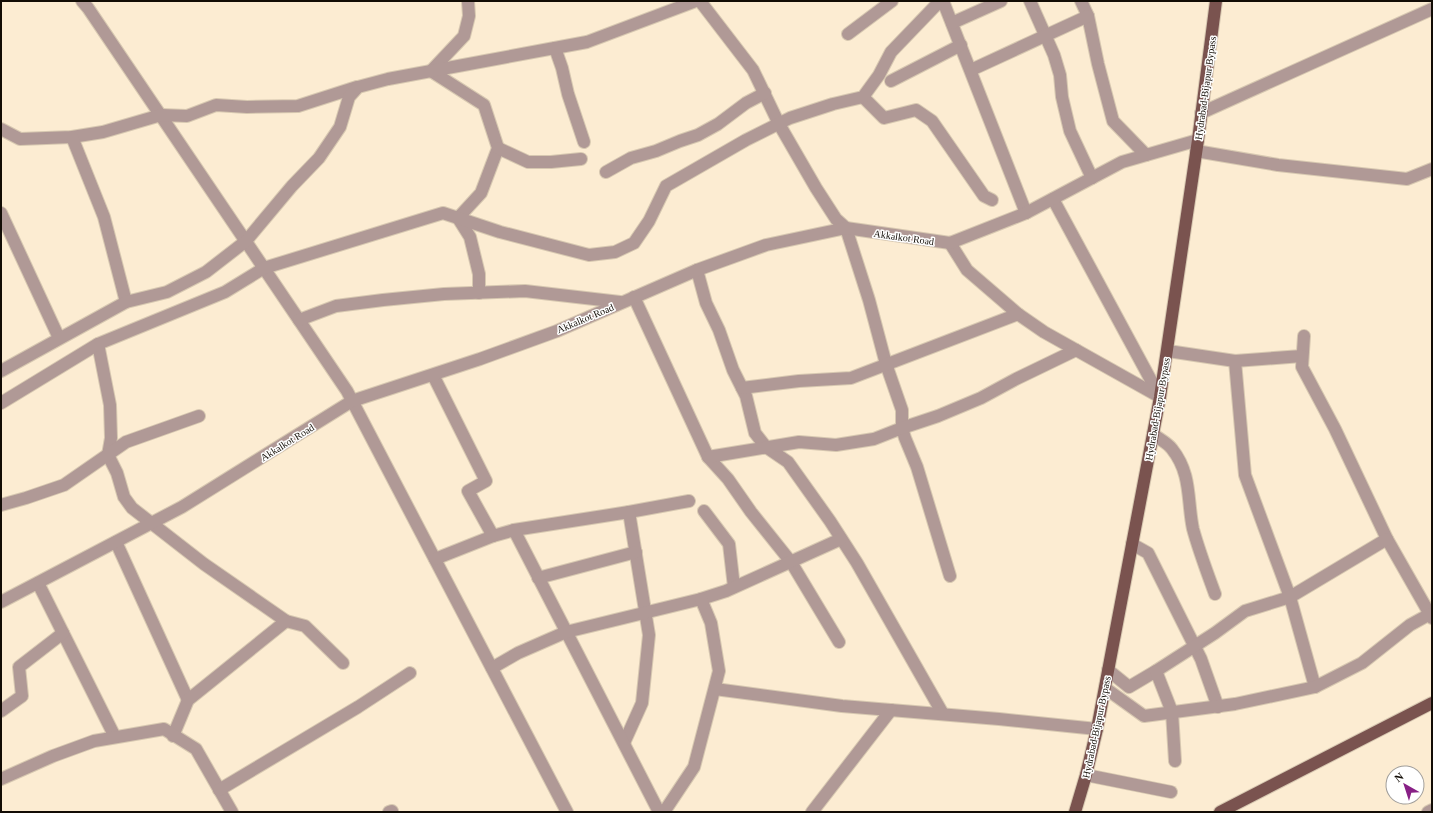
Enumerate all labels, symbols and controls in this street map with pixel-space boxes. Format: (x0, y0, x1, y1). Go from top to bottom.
street label: Hydrabad-Bijapur Bypass (1193, 36, 1218, 140)
street label: Akkalkot Road (873, 228, 935, 247)
street label: Akkalkot Road (555, 302, 615, 335)
street label: Hydrabad-Bijapur Bypass (1143, 357, 1172, 461)
street label: Akkalkot Road (259, 422, 316, 463)
street label: Hydrabad-Bijapur Bypass (1080, 675, 1113, 779)
north arrow (1385, 765, 1425, 805)
text: N (1392, 770, 1406, 784)

